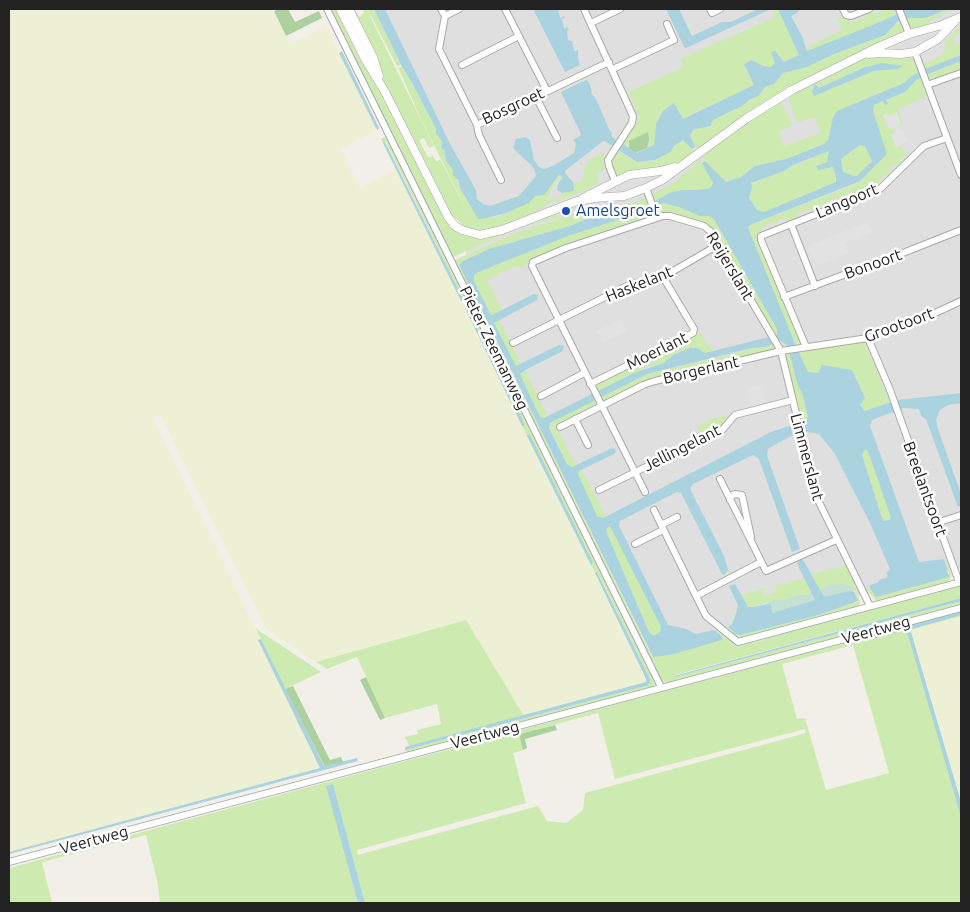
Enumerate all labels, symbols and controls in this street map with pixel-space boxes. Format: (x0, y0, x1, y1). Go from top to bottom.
street label: Bosgroet (479, 83, 547, 129)
street label: Langoort (813, 179, 881, 223)
place label: Amelsgroet (576, 201, 660, 221)
marker: Amelsgroet (560, 205, 572, 217)
street label: Reijerslant (702, 228, 758, 304)
street label: Bonoort (842, 245, 904, 283)
street label: Haskelant (603, 262, 675, 306)
street label: Pieter Zeemanweg (456, 283, 532, 413)
street label: Grootoort (862, 304, 936, 346)
street label: Moerlant (623, 328, 691, 374)
street label: Borgerlant (661, 352, 741, 388)
street label: Limmerslant (786, 411, 828, 503)
street label: Jellingelant (640, 420, 724, 476)
street label: Breelantsoort (899, 439, 951, 539)
street label: Veertweg (840, 612, 912, 648)
street label: Veertweg (449, 717, 521, 753)
street label: Veertweg (58, 822, 130, 858)

